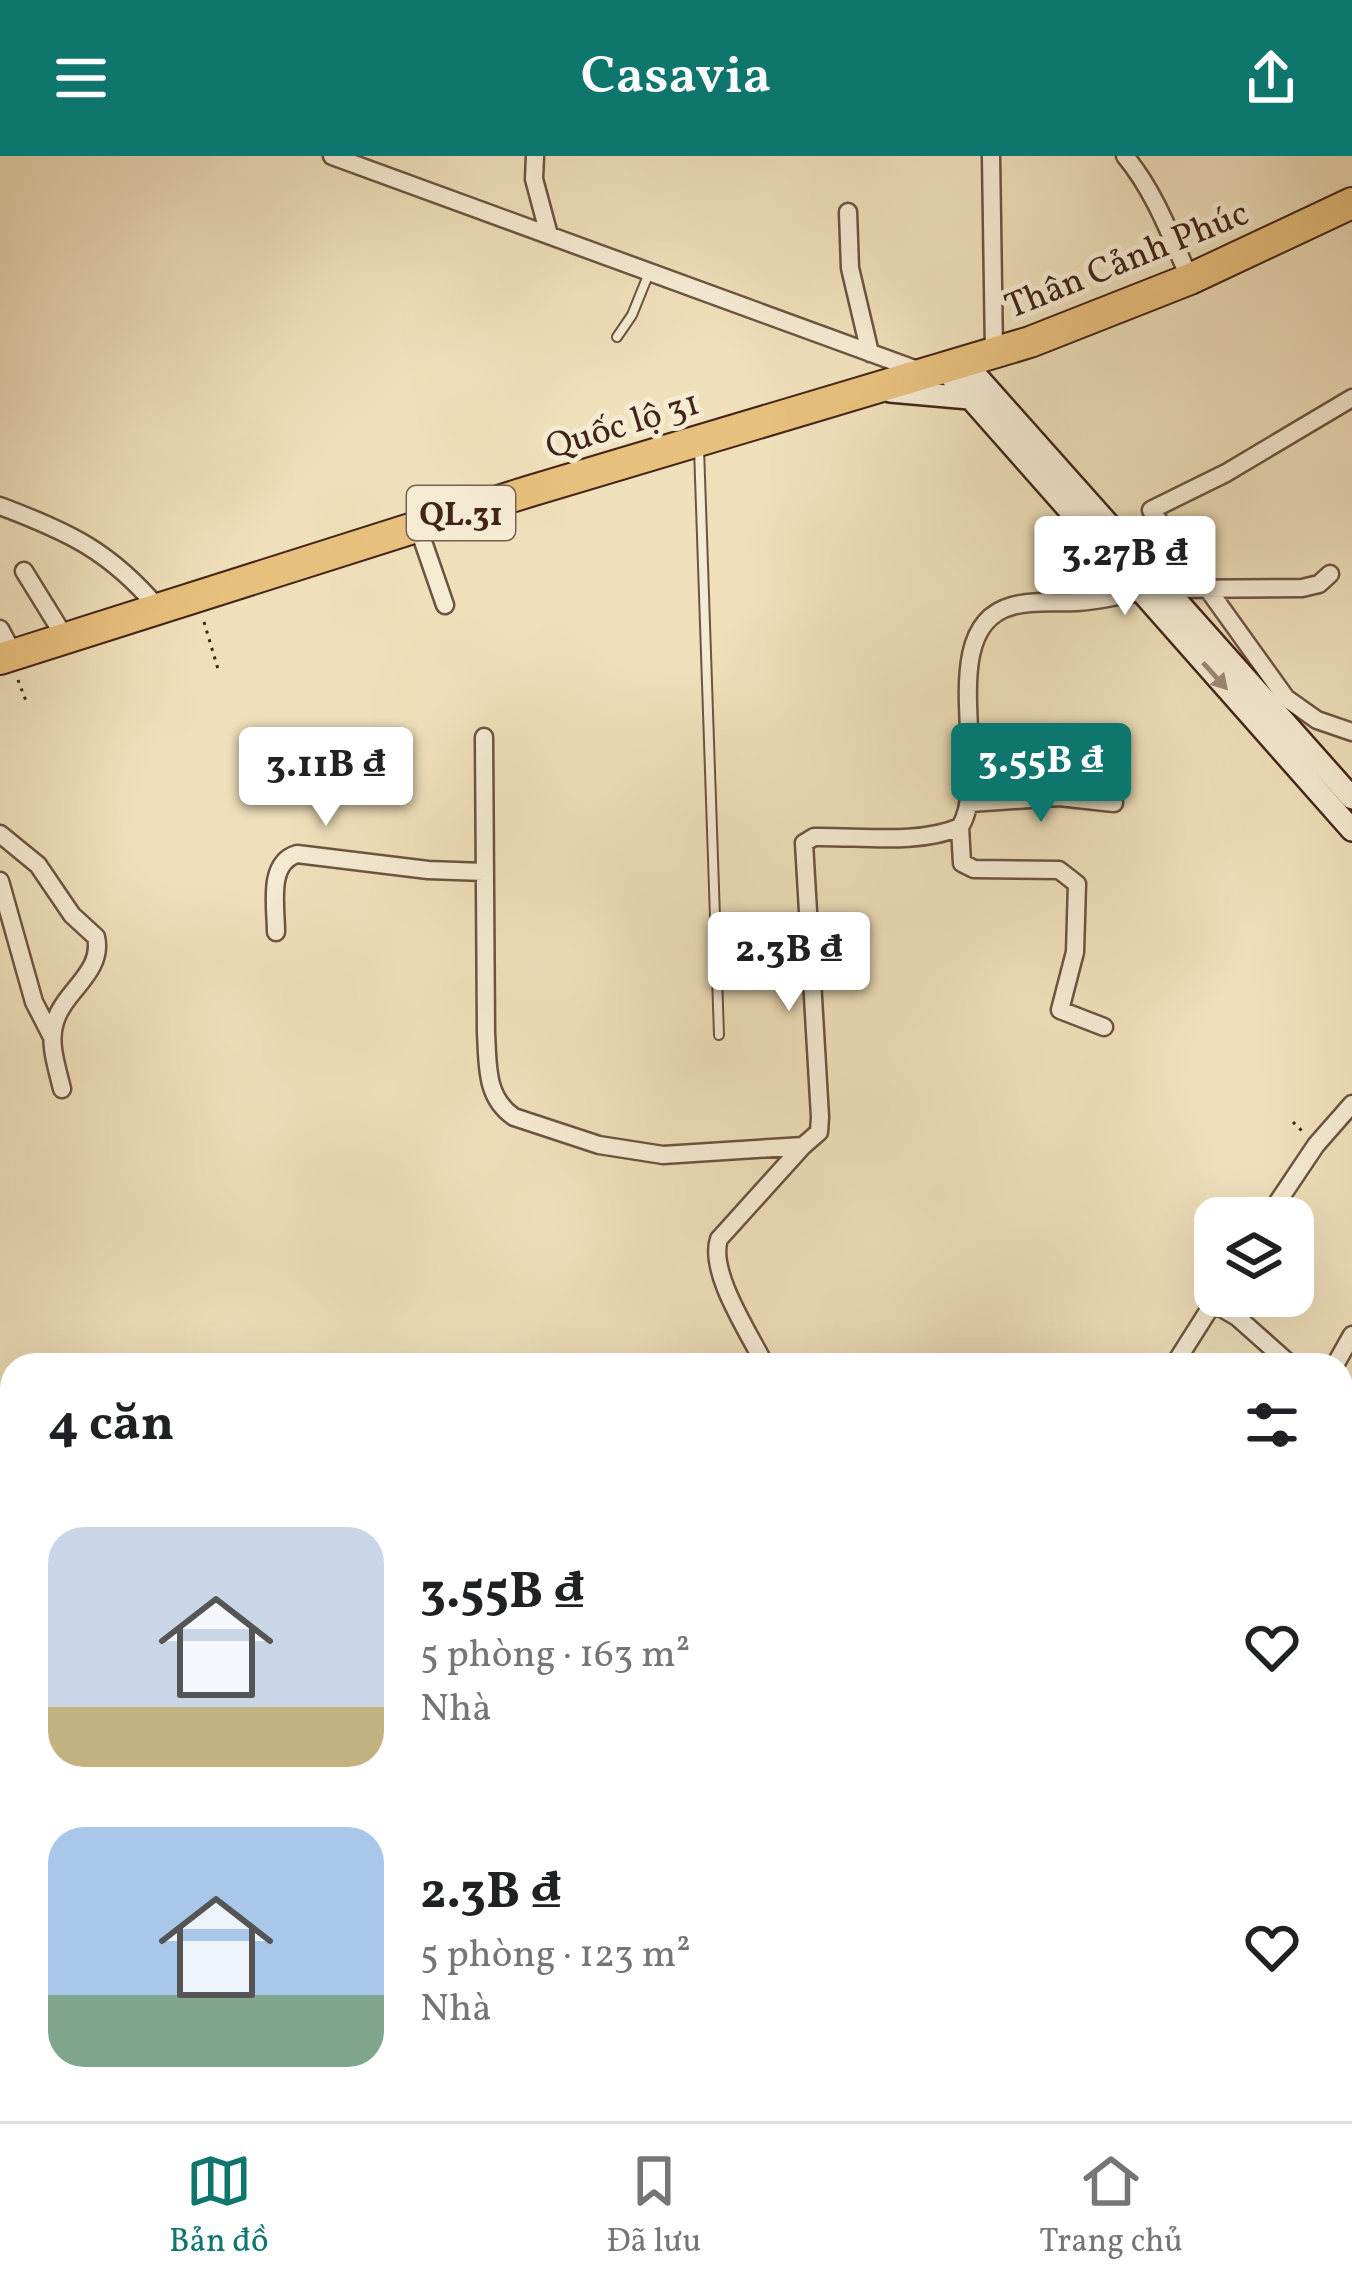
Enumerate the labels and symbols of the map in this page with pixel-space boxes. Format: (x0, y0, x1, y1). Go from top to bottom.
street label: Thân Cảnh Phúc (998, 190, 1257, 333)
street label: Quốc lộ 31 (540, 380, 706, 474)
road number: QL.31 (407, 486, 515, 540)
pin: 3.27B ₫ (1014, 516, 1236, 618)
one-way arrow (1201, 661, 1228, 690)
pin: 3.55B ₫ (930, 723, 1152, 825)
pin: 3.11B ₫ (215, 727, 437, 829)
pin: 2.3B ₫ (691, 912, 887, 1014)

